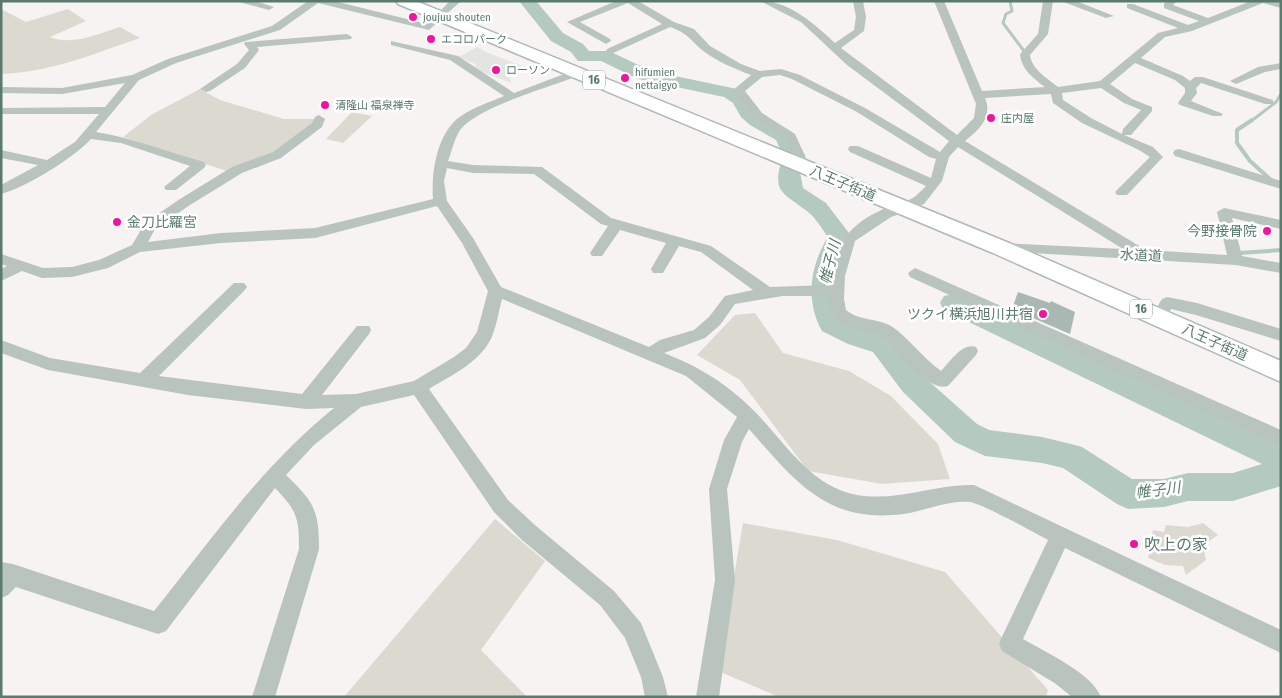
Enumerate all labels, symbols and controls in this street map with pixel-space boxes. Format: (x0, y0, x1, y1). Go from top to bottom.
marker: joujuu shouten (407, 11, 419, 23)
place label: joujuu shouten (422, 11, 491, 24)
marker: エコロパーク (425, 33, 437, 45)
place label: エコロパーク (441, 33, 507, 46)
marker: ローソン (490, 64, 502, 76)
place label: ローソン (506, 64, 550, 77)
place label: hifumien nettaigyo (635, 66, 678, 92)
road number: 16 (583, 70, 605, 90)
marker: hifumien nettaigyo (619, 72, 631, 84)
marker: 清隆山 福泉禅寺 (319, 99, 331, 111)
place label: 清隆山 福泉禅寺 (335, 99, 415, 112)
marker: 庄内屋 (985, 112, 997, 124)
place label: 庄内屋 (1001, 112, 1034, 125)
street label: 八王子街道 (807, 162, 878, 205)
place label: 金刀比羅宮 (127, 214, 197, 231)
marker: 金刀比羅宮 (111, 216, 123, 228)
place label: 今野接骨院 (1187, 223, 1257, 240)
marker: 今野接骨院 (1261, 225, 1273, 237)
water label: 帷子川 (816, 236, 845, 286)
street label: 水道道 (1120, 246, 1162, 265)
road number: 16 (1130, 300, 1152, 318)
place label: ツクイ横浜旭川井宿 (907, 306, 1033, 323)
marker: ツクイ横浜旭川井宿 (1037, 308, 1049, 320)
street label: 八王子街道 (1179, 320, 1250, 364)
water label: 帷子川 (1135, 478, 1183, 502)
place label: 吹上の家 (1144, 535, 1208, 554)
marker: 吹上の家 (1128, 538, 1140, 550)

